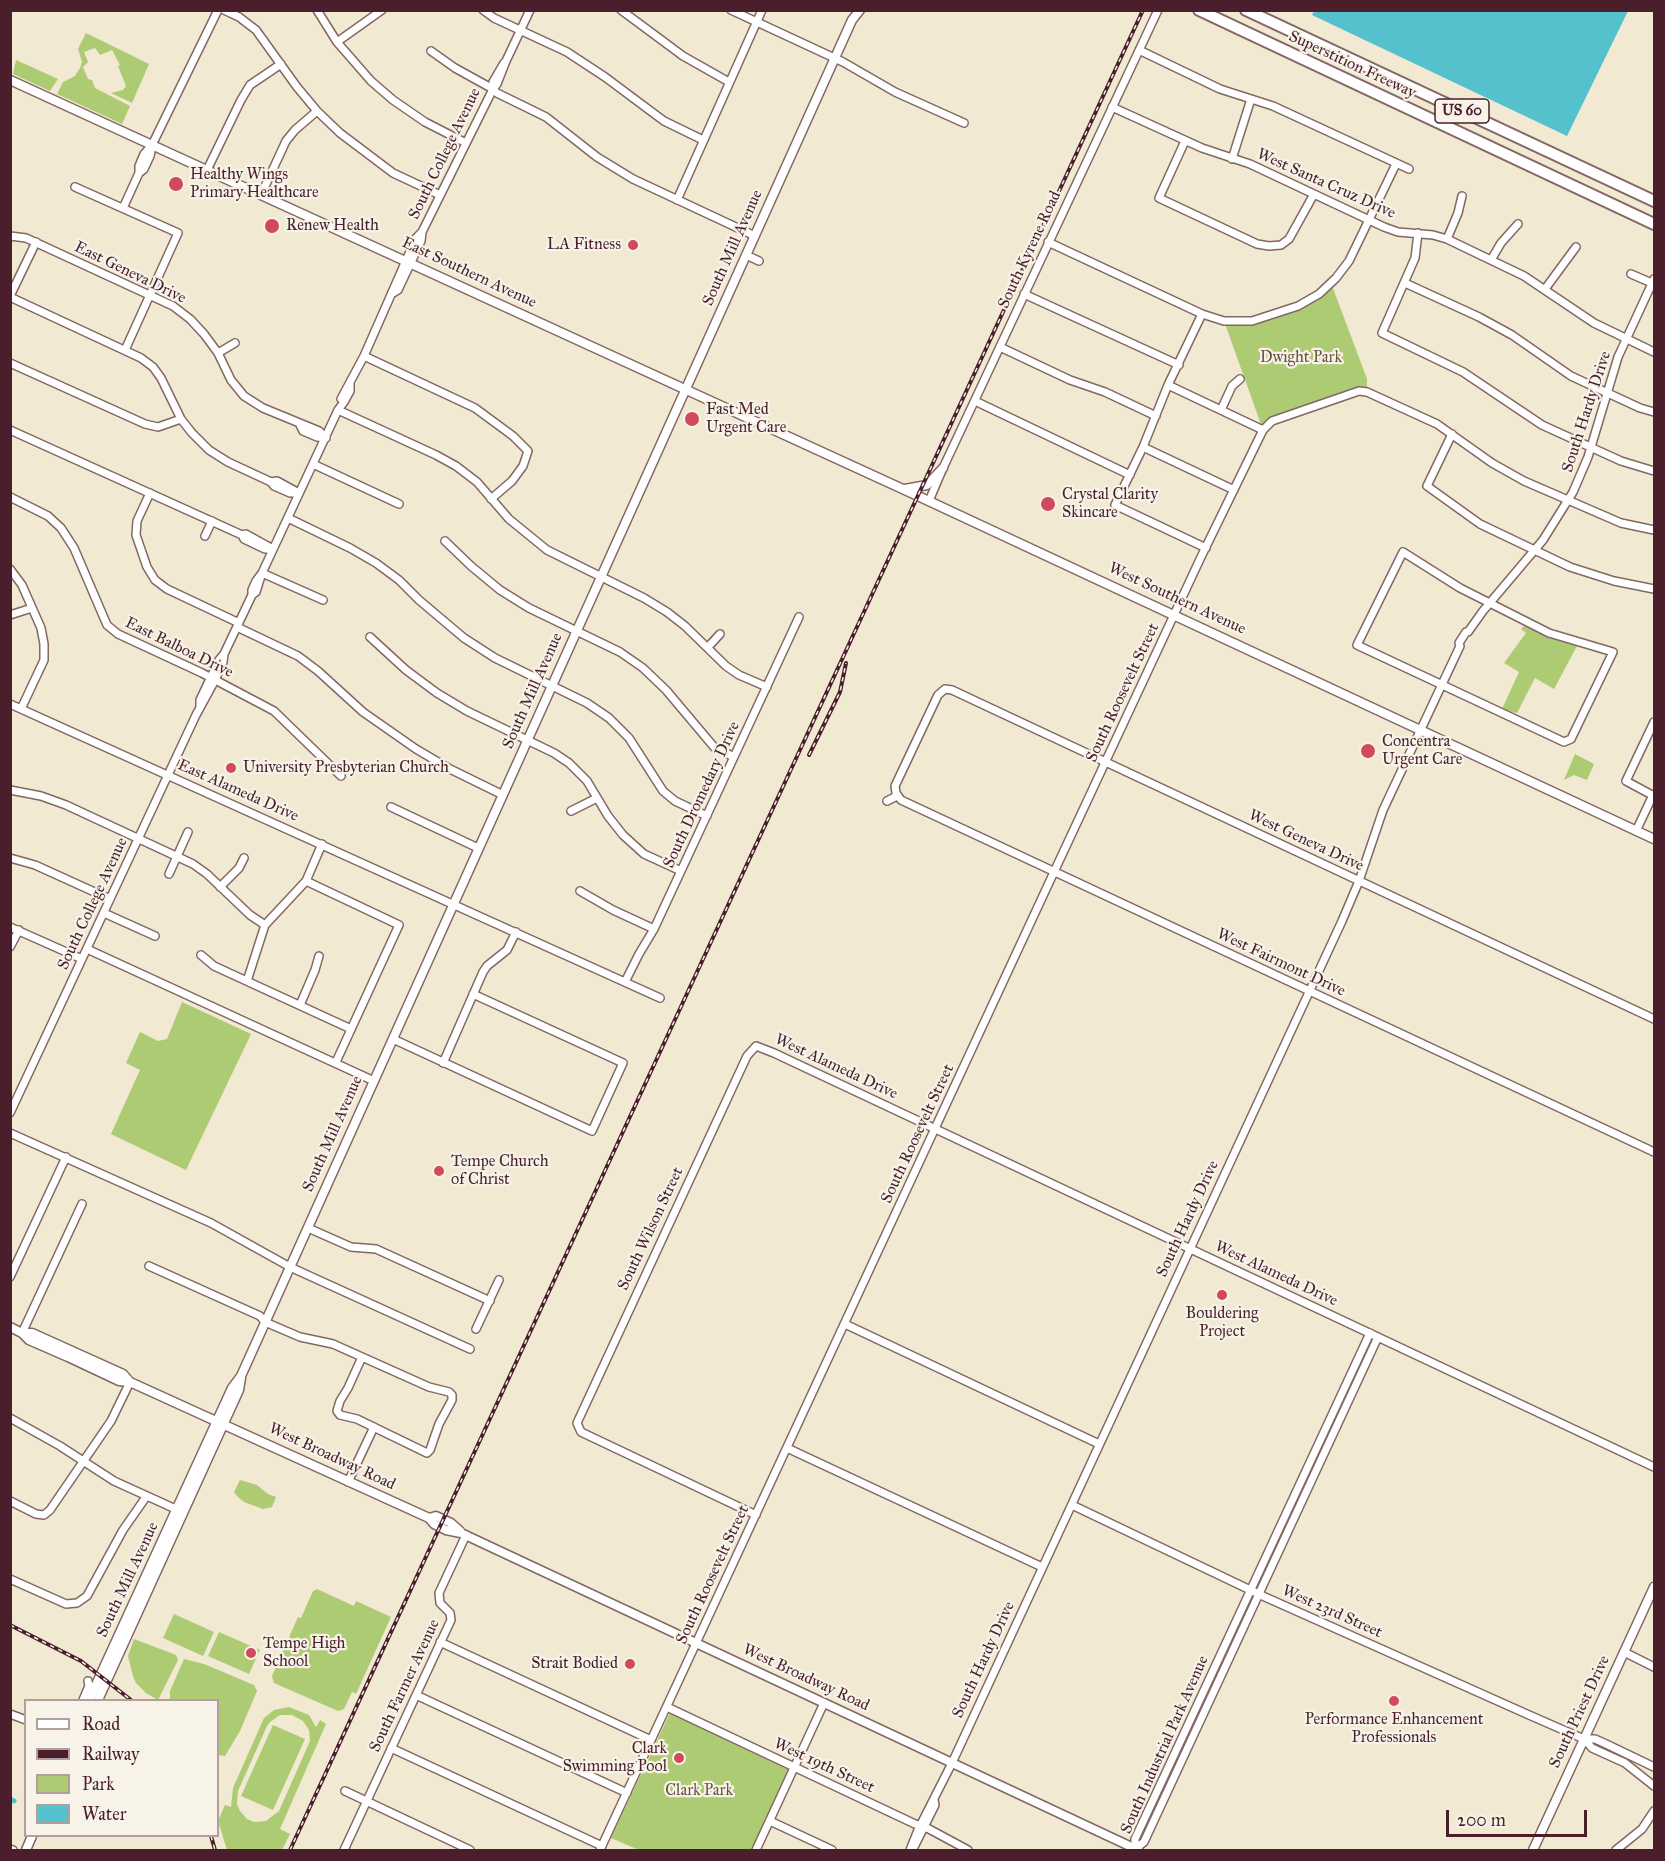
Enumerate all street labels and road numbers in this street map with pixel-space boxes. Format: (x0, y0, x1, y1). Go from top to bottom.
street label: Superstition Freeway (1285, 27, 1419, 103)
street label: South College Avenue (405, 85, 485, 223)
road number: US 60 (1435, 99, 1489, 123)
street label: West Santa Cruz Drive (1254, 145, 1398, 223)
street label: South Mill Avenue (699, 187, 767, 309)
street label: South Kyrene Road (994, 188, 1066, 312)
street label: East Southern Avenue (399, 233, 539, 313)
street label: East Geneva Drive (71, 238, 189, 308)
street label: South Hardy Drive (1558, 349, 1616, 475)
street label: West Southern Avenue (1105, 559, 1249, 639)
street label: East Balboa Drive (122, 614, 236, 682)
street label: South Roosevelt Street (1082, 620, 1164, 766)
street label: South Mill Avenue (499, 630, 567, 752)
street label: South Dromedary Drive (660, 719, 744, 871)
street label: East Alameda Drive (175, 756, 301, 826)
street label: West Geneva Drive (1245, 806, 1367, 876)
street label: South College Avenue (54, 835, 132, 973)
street label: West Fairmont Drive (1214, 925, 1348, 1001)
street label: West Alameda Drive (772, 1030, 900, 1104)
street label: South Roosevelt Street (877, 1061, 959, 1207)
street label: South Mill Avenue (299, 1073, 367, 1195)
street label: South Hardy Drive (1153, 1158, 1223, 1280)
street label: South Wilson Street (614, 1164, 688, 1294)
street label: West Alameda Drive (1212, 1237, 1340, 1311)
street label: West Broadway Road (266, 1419, 398, 1495)
street label: South Roosevelt Street (672, 1502, 754, 1648)
street label: South Mill Avenue (93, 1519, 163, 1641)
street label: West 23rd Street (1279, 1581, 1385, 1643)
street label: South Hardy Drive (949, 1599, 1019, 1721)
street label: South Farmer Avenue (366, 1617, 444, 1755)
street label: West Broadway Road (740, 1640, 872, 1716)
street label: South Industrial Park Avenue (1117, 1653, 1213, 1837)
street label: South Priest Drive (1546, 1653, 1614, 1771)
street label: West 19th Street (771, 1734, 877, 1798)

